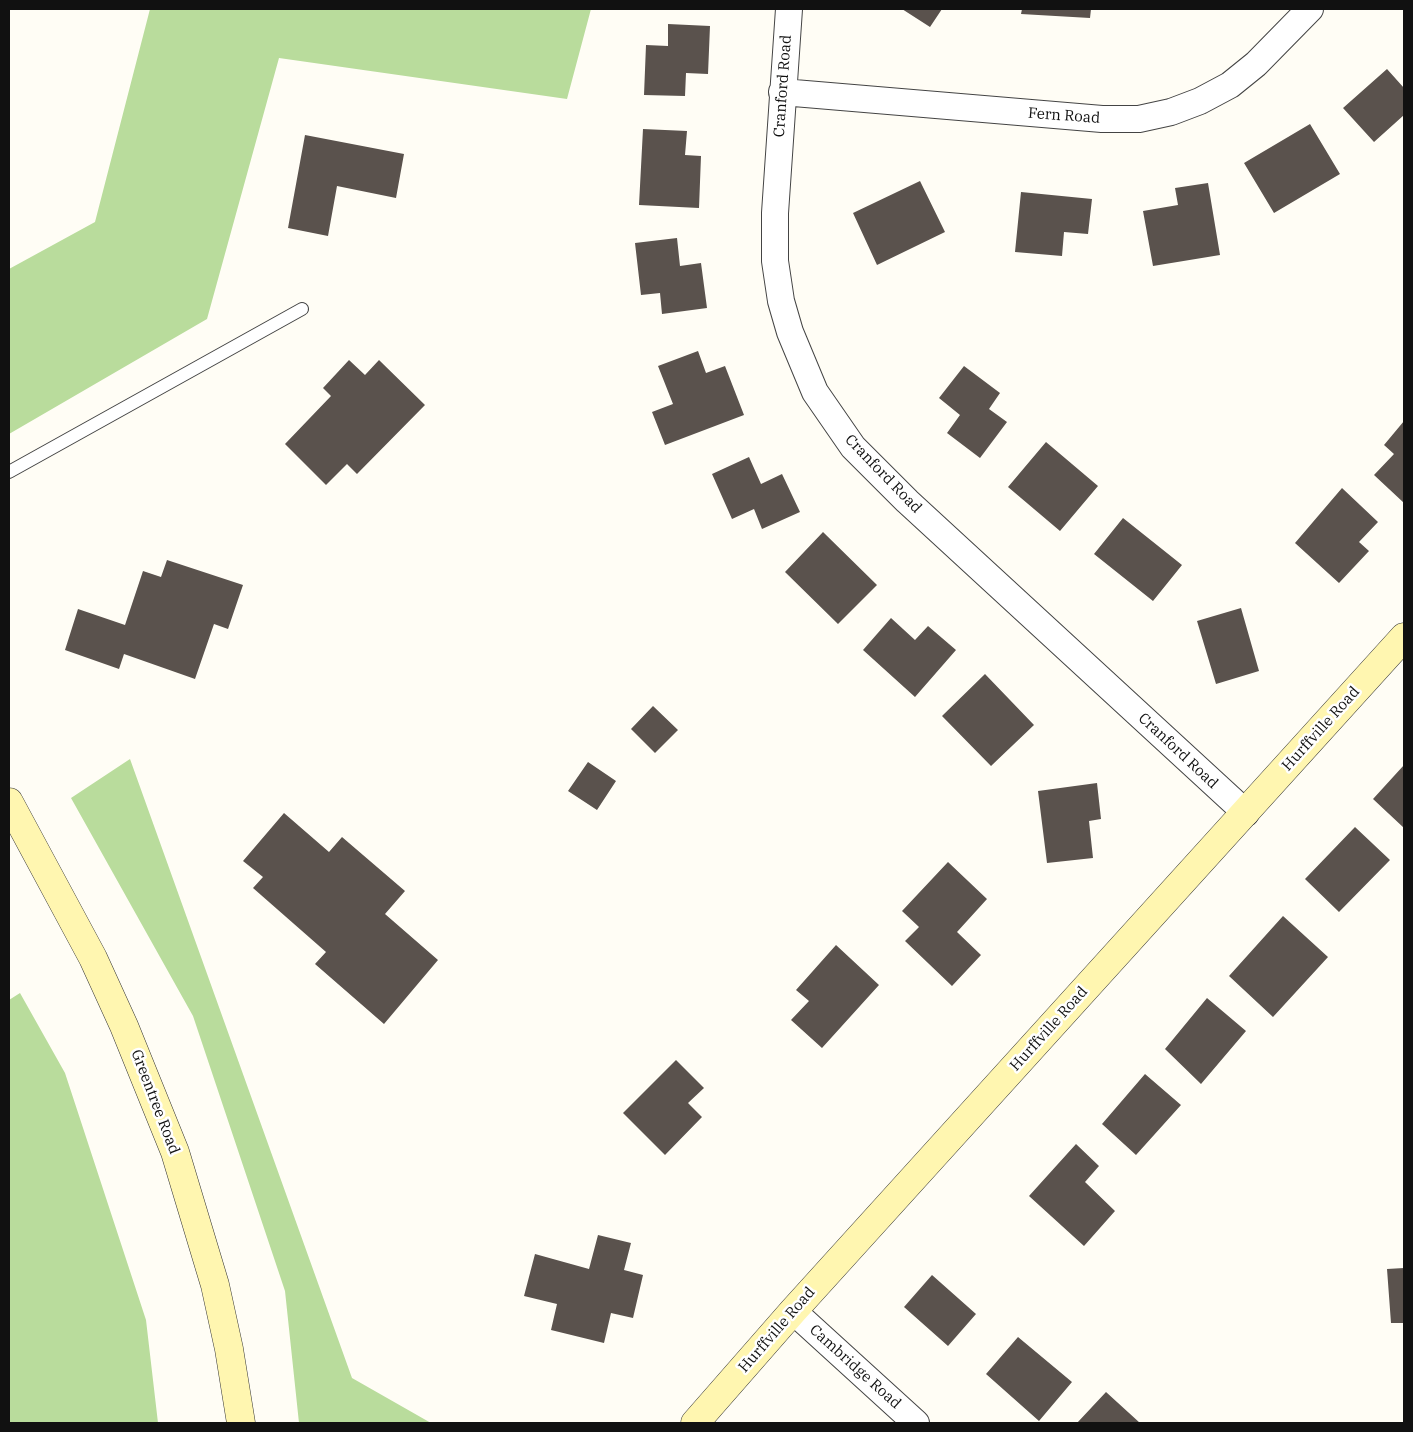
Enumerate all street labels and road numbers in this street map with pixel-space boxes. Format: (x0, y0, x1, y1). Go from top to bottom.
street label: Cranford Road (770, 34, 796, 138)
street label: Fern Road (1027, 104, 1101, 128)
street label: Cranford Road (841, 431, 925, 517)
street label: Hurffville Road (1278, 683, 1364, 775)
street label: Cranford Road (1134, 709, 1222, 793)
street label: Hurffville Road (1006, 983, 1092, 1075)
street label: Greentree Road (127, 1047, 183, 1157)
street label: Hurffville Road (735, 1284, 819, 1376)
street label: Cambridge Road (806, 1321, 904, 1413)

